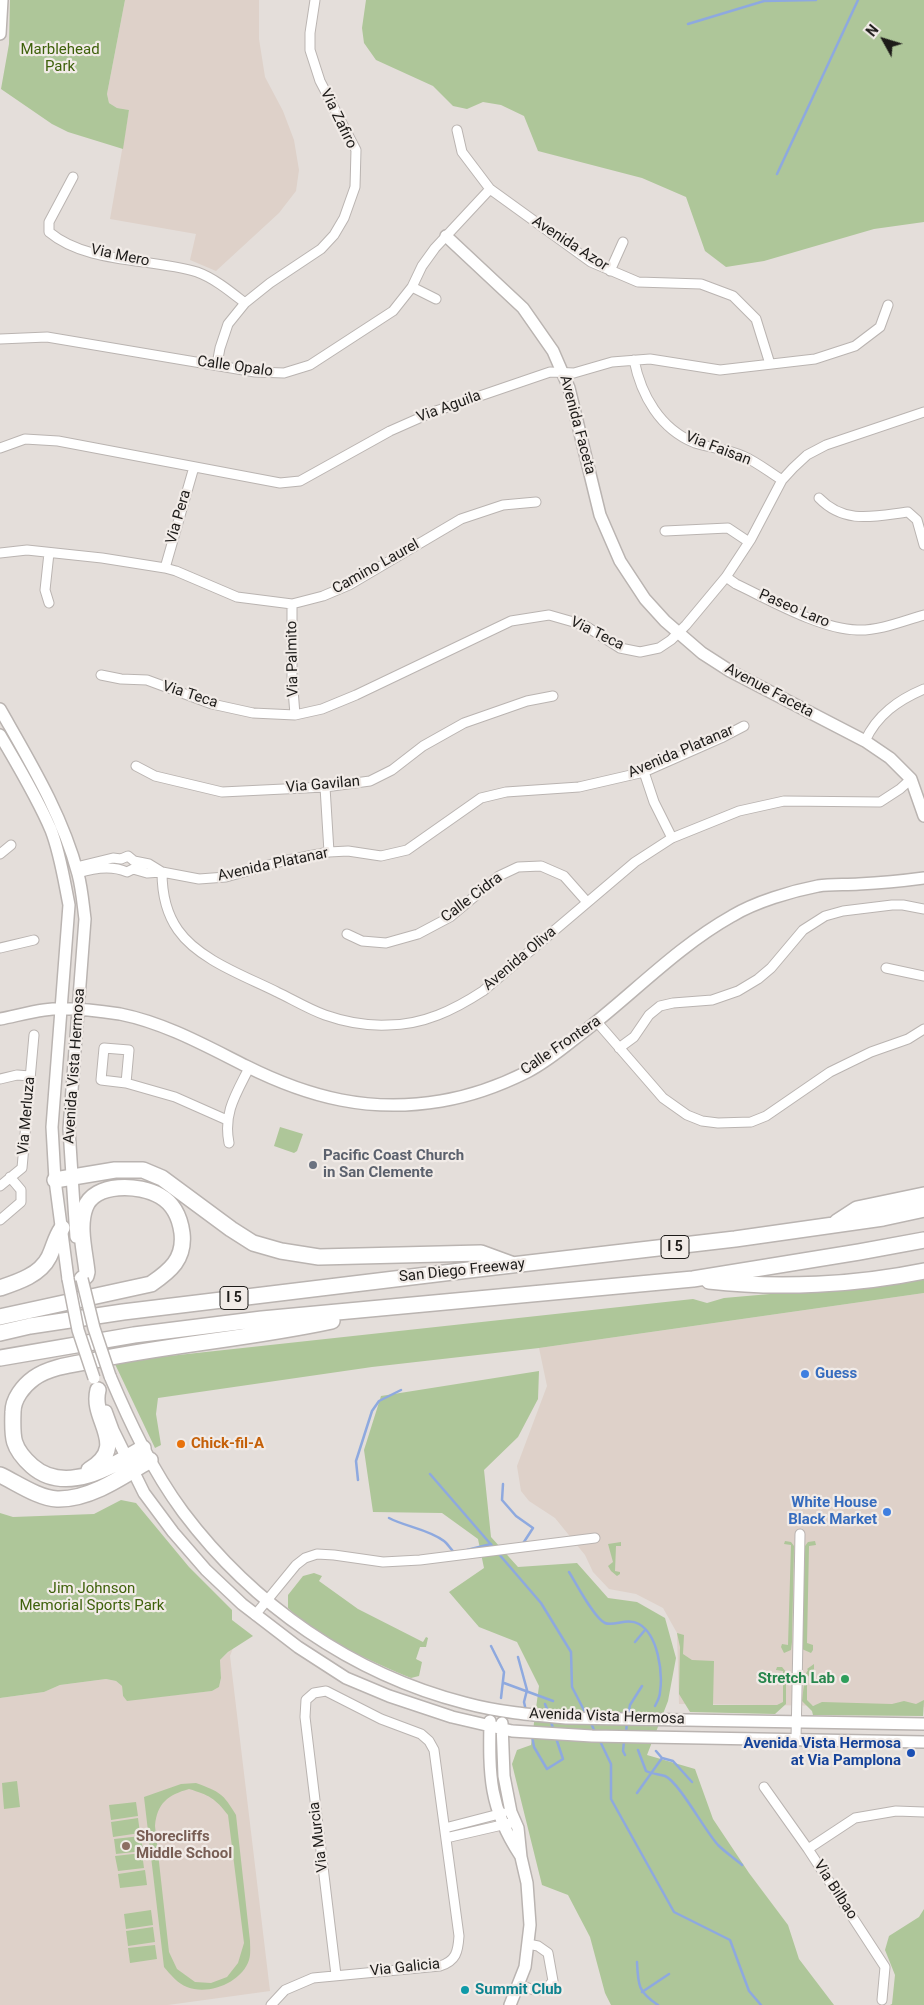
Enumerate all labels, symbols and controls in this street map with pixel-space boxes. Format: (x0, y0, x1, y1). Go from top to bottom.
north arrow (859, 15, 909, 65)
text: N (863, 22, 882, 39)
park label: Marblehead Park (20, 41, 100, 76)
street label: Via Zafiro (316, 86, 360, 152)
street label: Avenida Azor (528, 213, 612, 275)
street label: Via Mero (89, 241, 151, 271)
street label: Calle Opalo (196, 353, 274, 381)
street label: Avenida Faceta (555, 373, 599, 477)
street label: Via Aguila (414, 387, 484, 427)
street label: Via Faisan (683, 428, 753, 470)
street label: Via Pera (163, 488, 195, 546)
street label: Camino Laurel (330, 536, 422, 598)
street label: Paseo Laro (756, 586, 832, 632)
street label: Via Teca (567, 613, 627, 655)
street label: Via Palmito (283, 621, 303, 697)
street label: Avenue Faceta (722, 660, 816, 722)
street label: Via Teca (160, 678, 220, 712)
street label: Avenida Platanar (626, 722, 736, 782)
street label: Via Gavilan (285, 773, 361, 797)
street label: Avenida Platanar (216, 844, 330, 886)
street label: Calle Cidra (438, 869, 506, 927)
street label: Avenida Oliva (480, 923, 560, 995)
street label: Avenida Vista Hermosa (61, 988, 89, 1144)
street label: Calle Frontera (518, 1013, 604, 1079)
street label: Via Merluza (15, 1076, 39, 1156)
place label: Pacific Coast Church in San Clemente (323, 1147, 464, 1182)
marker: Pacific Coast Church in San Clemente (307, 1159, 319, 1171)
road number: I 5 (661, 1236, 689, 1258)
street label: San Diego Freeway (398, 1255, 526, 1287)
road number: I 5 (220, 1286, 248, 1310)
place label: Guess (815, 1365, 857, 1383)
marker: Guess (799, 1368, 811, 1380)
place label: Chick-fil-A (191, 1435, 264, 1453)
marker: Chick-fil-A (175, 1438, 187, 1450)
place label: White House Black Market (788, 1494, 877, 1529)
marker: White House Black Market (881, 1506, 893, 1518)
park label: Jim Johnson Memorial Sports Park (20, 1580, 164, 1615)
place label: Stretch Lab (758, 1670, 835, 1688)
marker: Stretch Lab (839, 1673, 851, 1685)
street label: Avenida Vista Hermosa (529, 1705, 685, 1729)
place label: Avenida Vista Hermosa at Via Pamplona (743, 1735, 901, 1770)
marker: Avenida Vista Hermosa at Via Pamplona (905, 1747, 917, 1759)
street label: Via Murcia (306, 1801, 332, 1873)
place label: Shorecliffs Middle School (136, 1828, 232, 1863)
marker: Shorecliffs Middle School (120, 1840, 132, 1852)
street label: Via Bilbao (809, 1857, 861, 1923)
street label: Via Galicia (369, 1955, 441, 1981)
place label: Summit Club (475, 1981, 562, 1999)
marker: Summit Club (459, 1984, 471, 1996)

